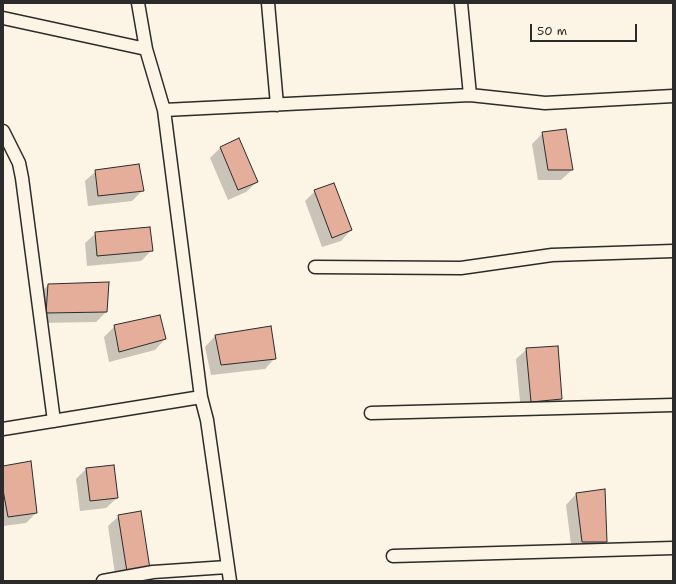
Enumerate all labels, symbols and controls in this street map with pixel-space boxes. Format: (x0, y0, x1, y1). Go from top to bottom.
scale bar (532, 16, 639, 42)
text: 50 m (537, 23, 567, 39)

